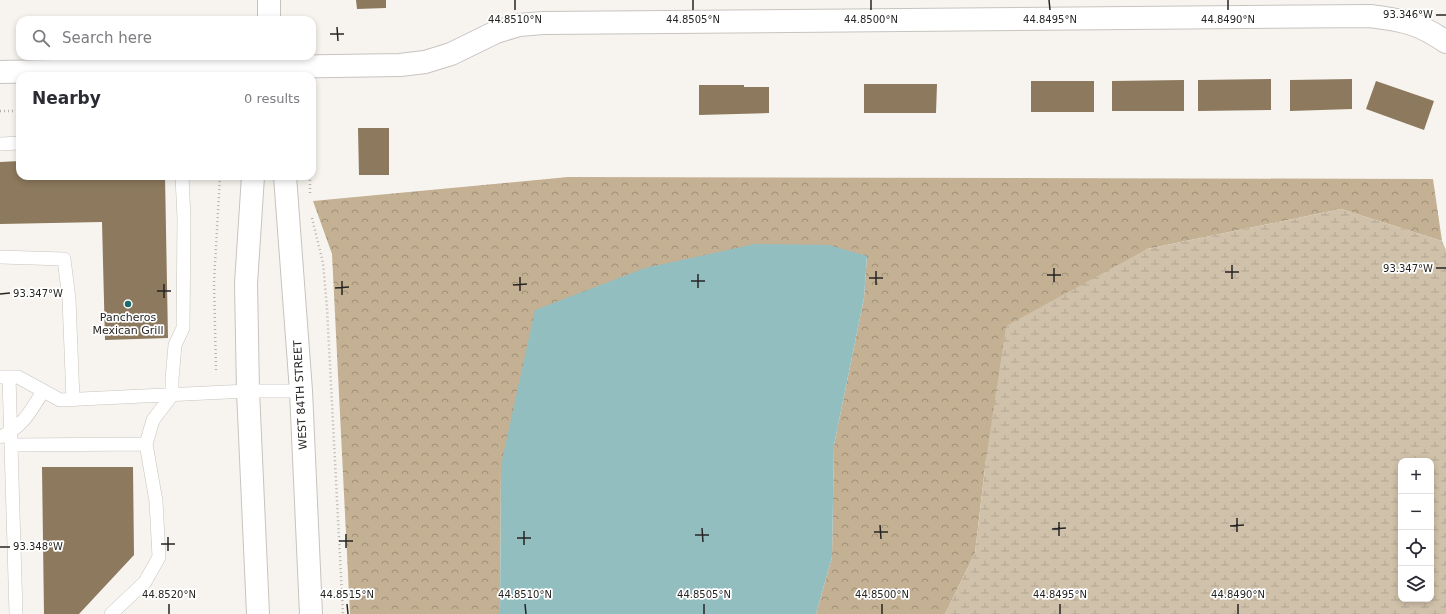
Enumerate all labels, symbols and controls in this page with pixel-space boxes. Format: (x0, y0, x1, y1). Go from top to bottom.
text: 93.346°W (1383, 9, 1433, 20)
text: 44.8510°N (488, 14, 542, 25)
text: 44.8505°N (666, 14, 720, 25)
text: 44.8500°N (844, 14, 898, 25)
text: 44.8495°N (1023, 14, 1077, 25)
text: 44.8490°N (1201, 14, 1255, 25)
search box (16, 16, 316, 60)
icon: search (30, 27, 52, 49)
text: Search here (62, 29, 152, 47)
text: Nearby (32, 88, 101, 108)
text: 0 results (244, 91, 300, 106)
text: 93.347°W (1383, 263, 1433, 274)
text: 93.347°W (13, 288, 63, 299)
marker: Pancheros Mexican Grill (123, 299, 133, 309)
place label: Pancheros Mexican Grill (92, 311, 164, 337)
street label: WEST 84TH STREET (291, 340, 310, 450)
map controls (1398, 458, 1434, 602)
button: + (1398, 458, 1434, 494)
button: − (1398, 494, 1434, 530)
button: locate (1398, 530, 1434, 566)
text: 93.348°W (13, 541, 63, 552)
button: layers (1398, 566, 1434, 602)
text: 44.8520°N (142, 589, 196, 600)
text: 44.8515°N (320, 589, 374, 600)
text: 44.8510°N (498, 589, 552, 600)
text: 44.8505°N (677, 589, 731, 600)
text: 44.8500°N (855, 589, 909, 600)
text: 44.8495°N (1033, 589, 1087, 600)
text: 44.8490°N (1211, 589, 1265, 600)

